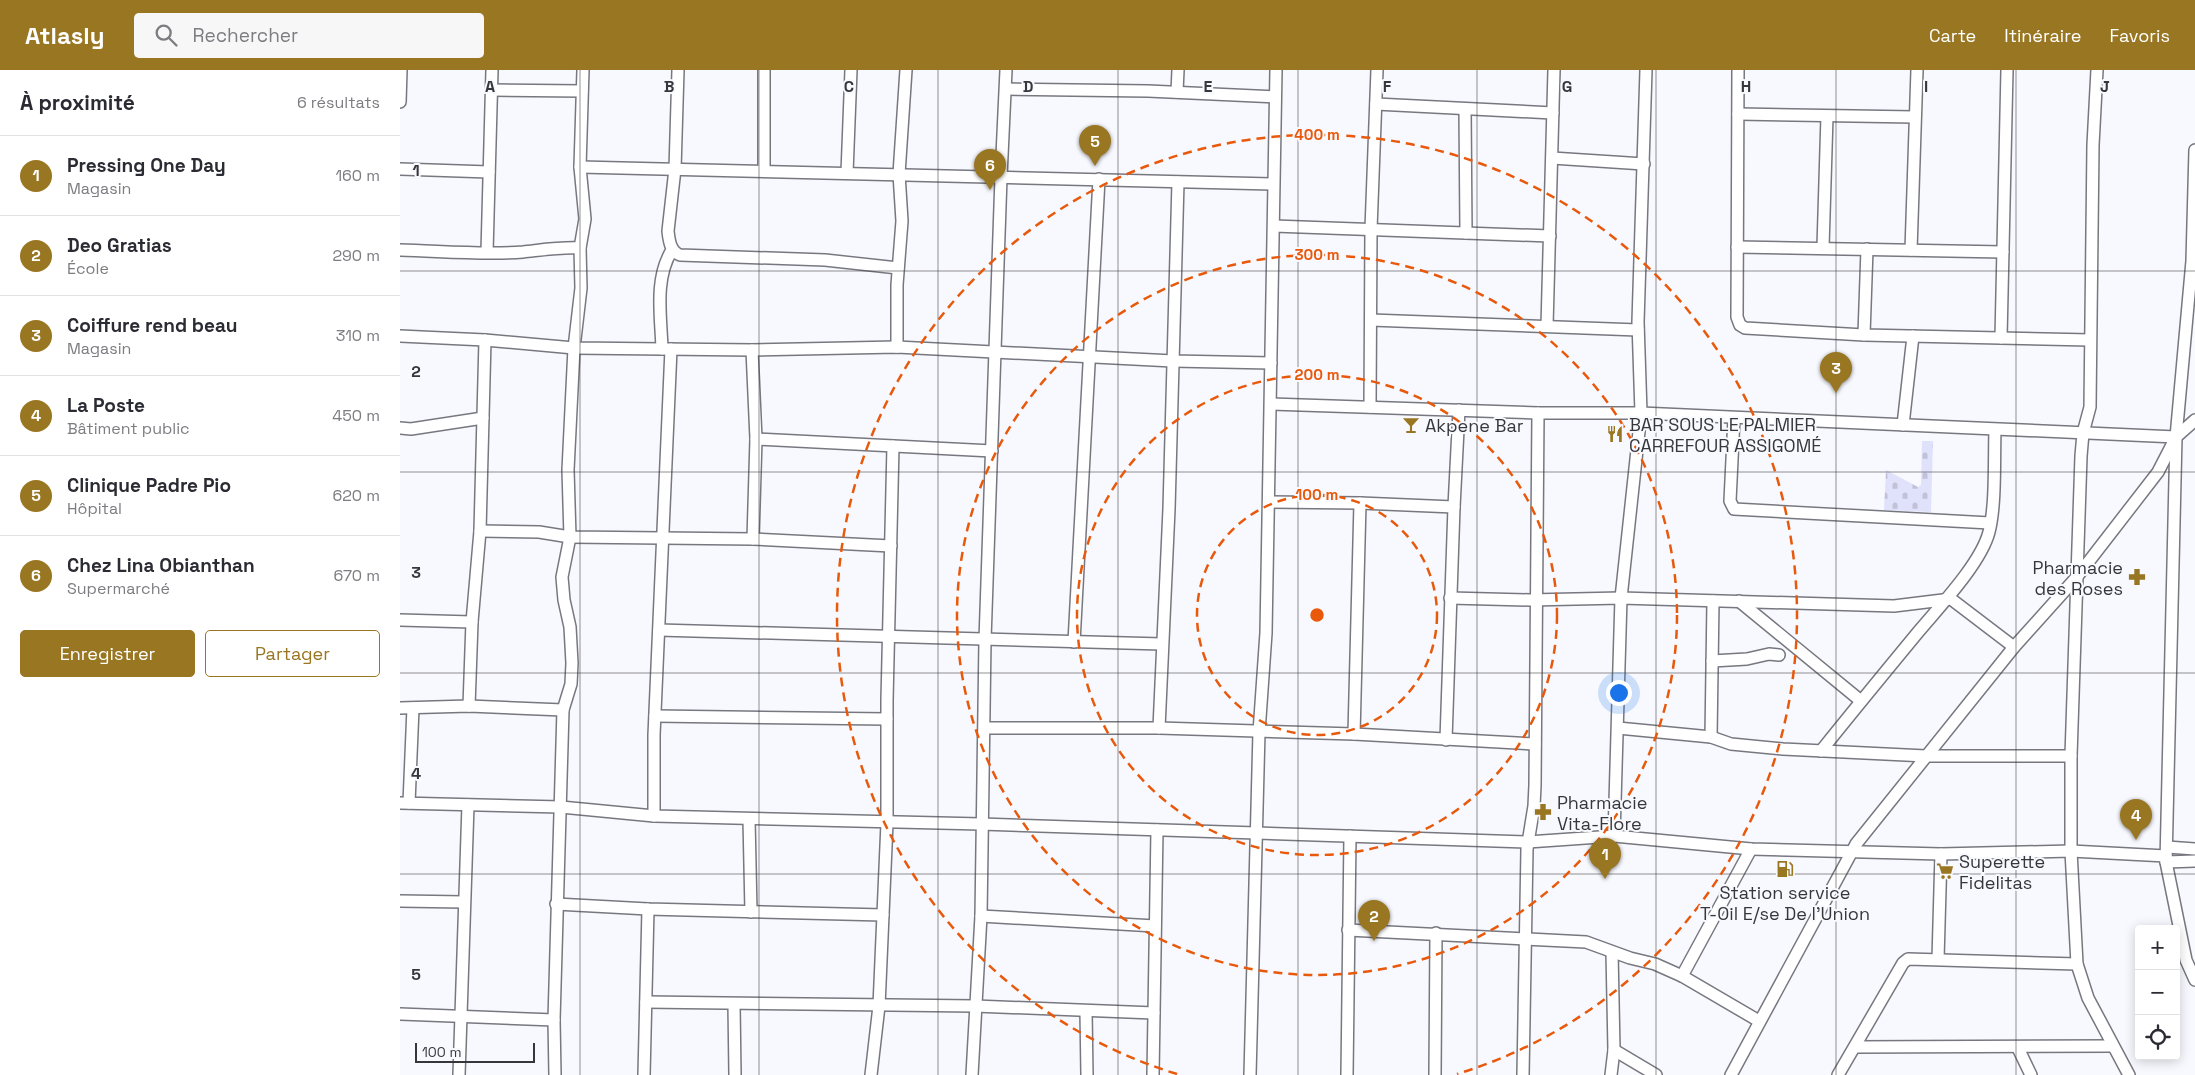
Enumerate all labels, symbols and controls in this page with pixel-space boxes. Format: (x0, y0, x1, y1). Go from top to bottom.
search box (134, 13, 484, 58)
text: Atlasly (25, 20, 104, 51)
icon: search (152, 21, 180, 49)
text: Rechercher (192, 23, 298, 48)
text: Carte (1929, 24, 1976, 47)
text: Itinéraire (2004, 24, 2081, 47)
text: Favoris (2109, 24, 2170, 47)
text: A (485, 76, 495, 97)
text: B (664, 76, 674, 97)
text: C (844, 76, 854, 97)
text: D (1023, 76, 1033, 97)
text: E (1204, 76, 1213, 97)
text: F (1383, 76, 1392, 97)
text: G (1562, 76, 1572, 97)
text: H (1741, 76, 1751, 97)
text: I (1924, 76, 1928, 97)
text: J (2100, 76, 2110, 97)
text: À proximité (20, 89, 135, 116)
text: 6 résultats (297, 92, 380, 113)
pin: 5 (1079, 125, 1111, 166)
text: 400 m (1294, 125, 1340, 144)
pin: 6 (974, 149, 1006, 190)
text: Pressing One Day (67, 153, 226, 178)
text: 1 (412, 160, 420, 181)
text: 1 (32, 165, 40, 186)
text: 160 m (335, 165, 380, 186)
text: Magasin (67, 178, 131, 199)
text: Deo Gratias (67, 233, 172, 258)
text: 2 (31, 245, 41, 266)
text: 290 m (332, 245, 380, 266)
text: 300 m (1294, 245, 1340, 264)
text: École (67, 258, 109, 279)
text: Coiffure rend beau (67, 313, 237, 338)
text: 3 (31, 325, 41, 346)
text: 310 m (336, 325, 380, 346)
text: Magasin (67, 338, 131, 359)
pin: 3 (1820, 352, 1852, 393)
text: 2 (411, 361, 421, 382)
text: 200 m (1295, 365, 1339, 384)
text: La Poste (67, 393, 145, 418)
text: 4 (31, 405, 41, 426)
text: 450 m (332, 405, 380, 426)
place label: BAR SOUS LE PALMIER CARREFOUR ASSIGOMÉ (1629, 413, 1821, 457)
place label: Akpene Bar (1425, 414, 1524, 437)
bar icon: Akpene Bar (1401, 415, 1421, 435)
text: Bâtiment public (67, 418, 190, 439)
restaurant icon: BAR SOUS LE PALMIER CARREFOUR ASSIGOMÉ (1605, 424, 1625, 444)
text: Clinique Padre Pio (67, 473, 231, 498)
text: 5 (31, 485, 41, 506)
text: 620 m (332, 485, 380, 506)
text: 100 m (1296, 485, 1338, 504)
text: Hôpital (67, 498, 122, 519)
text: Chez Lina Obianthan (67, 553, 255, 578)
place label: Pharmacie des Roses (2033, 556, 2123, 600)
text: 3 (411, 562, 421, 583)
text: 6 (31, 565, 41, 586)
text: 670 m (333, 565, 380, 586)
pharmacy icon: Pharmacie des Roses (2127, 567, 2147, 587)
text: Supermarché (67, 578, 170, 599)
centre of rings (1308, 606, 1326, 624)
button: Enregistrer (20, 630, 195, 677)
button: Partager (205, 630, 380, 677)
your location (1606, 680, 1632, 706)
text: 4 (411, 763, 421, 784)
place label: Pharmacie Vita-Flore (1557, 791, 1647, 835)
pin: 4 (2120, 799, 2152, 840)
pharmacy icon: Pharmacie Vita-Flore (1533, 802, 1553, 822)
pin: 1 (1589, 838, 1621, 879)
place label: Superette Fidelitas (1959, 850, 2045, 894)
fuel station icon: Station service T-Oil E/se De l'Union (1775, 859, 1795, 879)
supermarket icon: Superette Fidelitas (1935, 861, 1955, 881)
place label: Station service T-Oil E/se De l'Union (1700, 881, 1870, 925)
pin: 2 (1358, 900, 1390, 941)
map controls (2135, 925, 2180, 1060)
button: + (2135, 925, 2180, 970)
text: 5 (411, 964, 421, 985)
button: − (2135, 970, 2180, 1015)
button: locate (2135, 1015, 2180, 1060)
scale bar (415, 1040, 535, 1063)
text: 100 m (422, 1043, 461, 1061)

